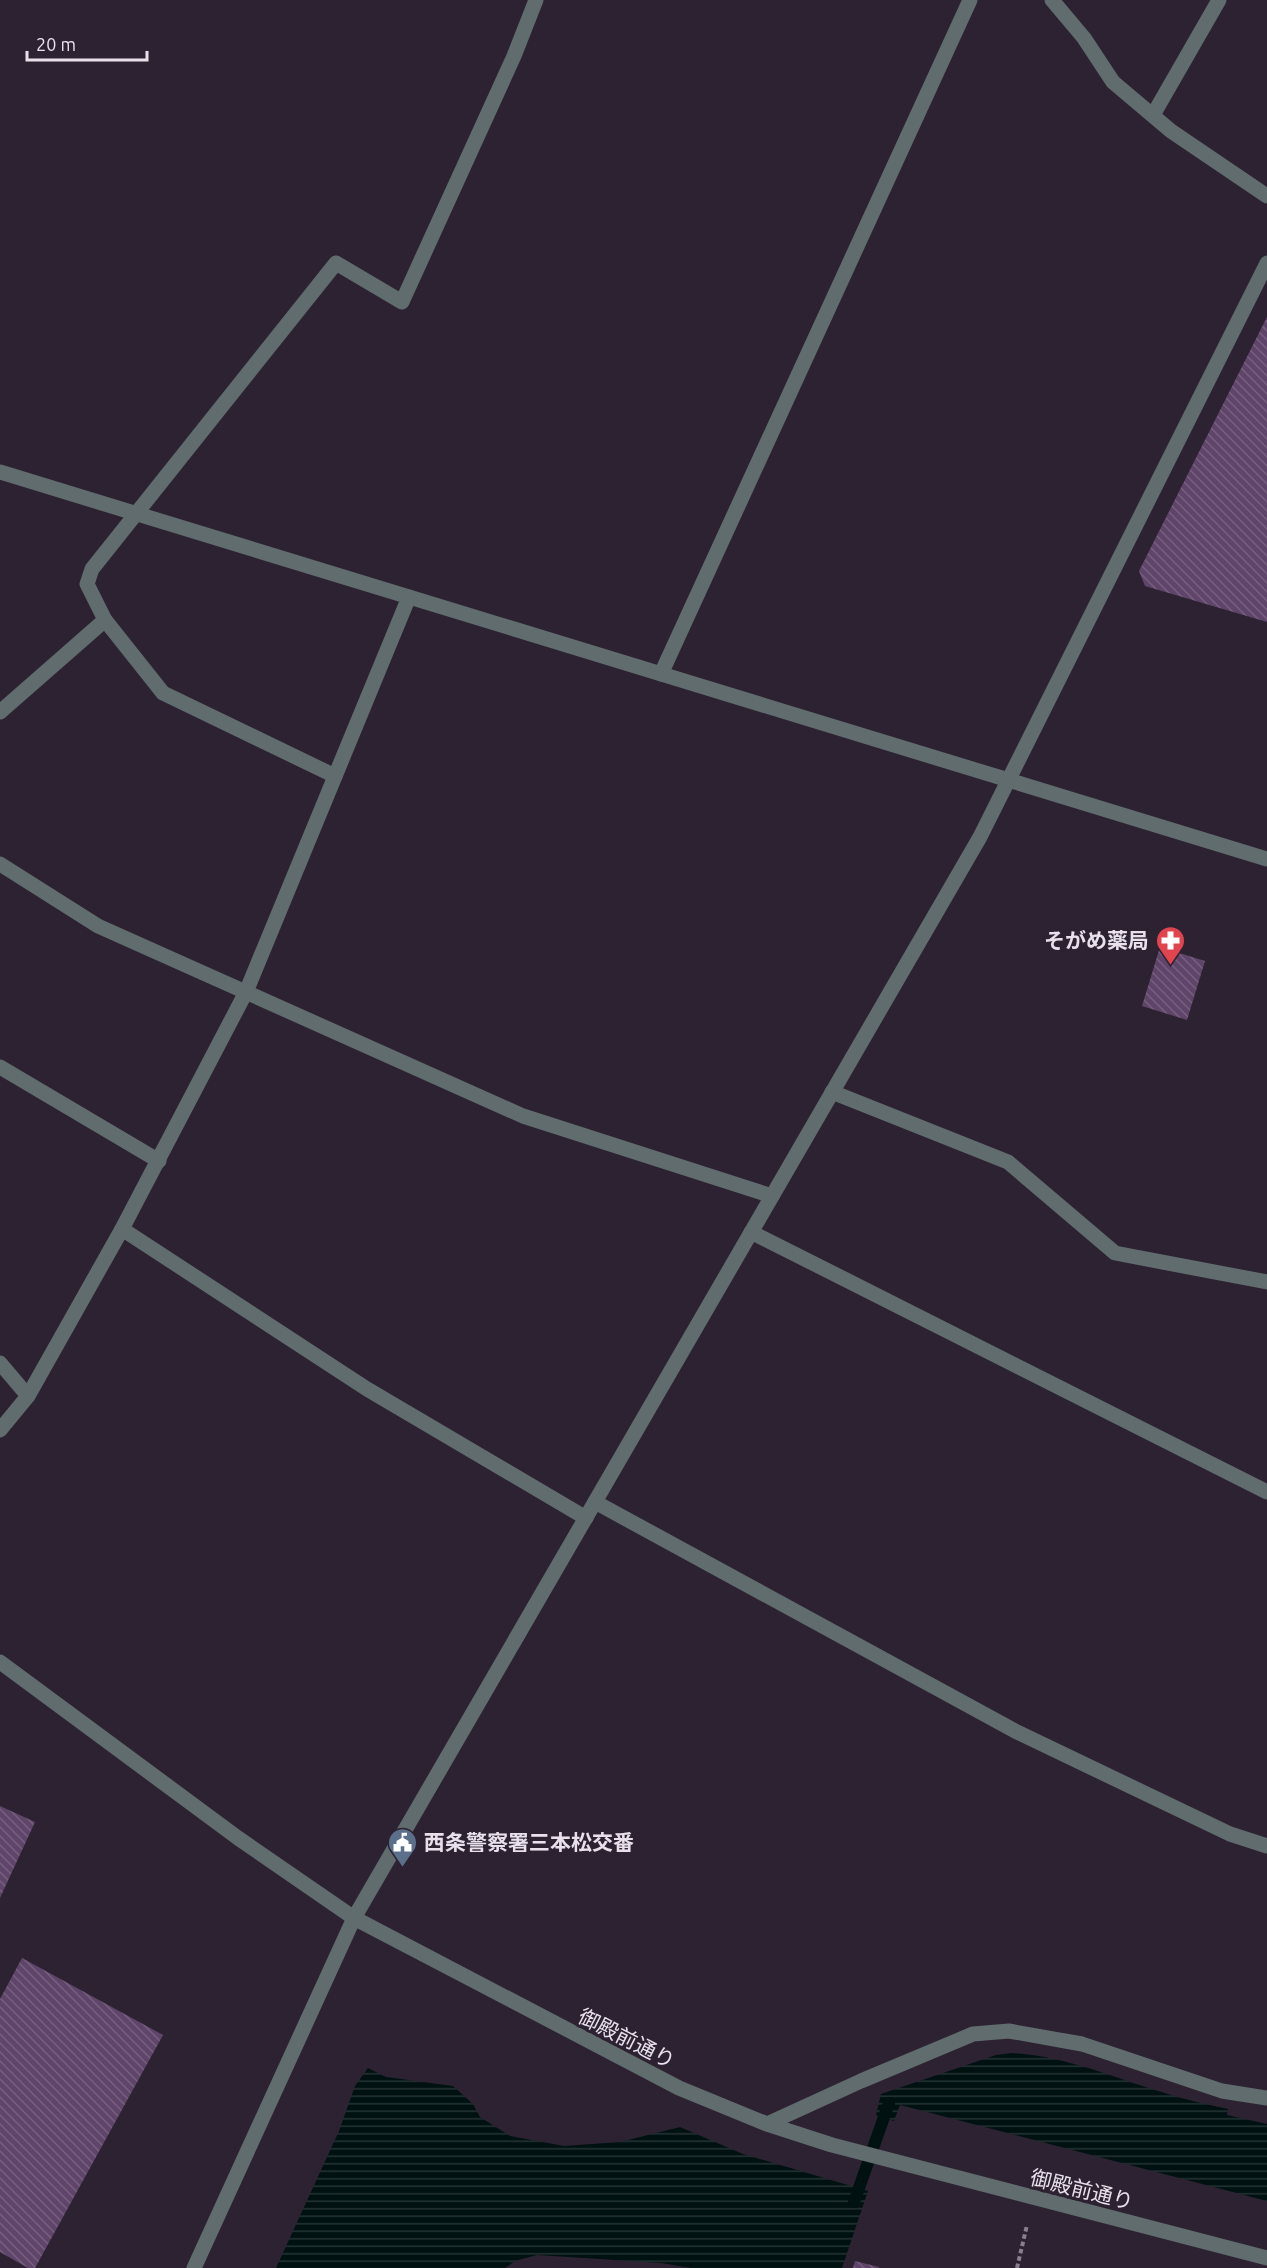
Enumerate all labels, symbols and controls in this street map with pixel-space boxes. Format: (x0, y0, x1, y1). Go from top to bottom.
scale bar (27, 24, 147, 62)
text: 20 m (36, 34, 76, 54)
pharmacy icon: そがめ薬局 (1154, 924, 1186, 966)
place label: そがめ薬局 (1044, 928, 1149, 952)
public building icon: 西条警察署三本松交番 (387, 1826, 419, 1868)
place label: 西条警察署三本松交番 (424, 1830, 634, 1854)
street label: 御殿前通り (575, 2003, 679, 2073)
street label: 御殿前通り (1028, 2165, 1136, 2213)

